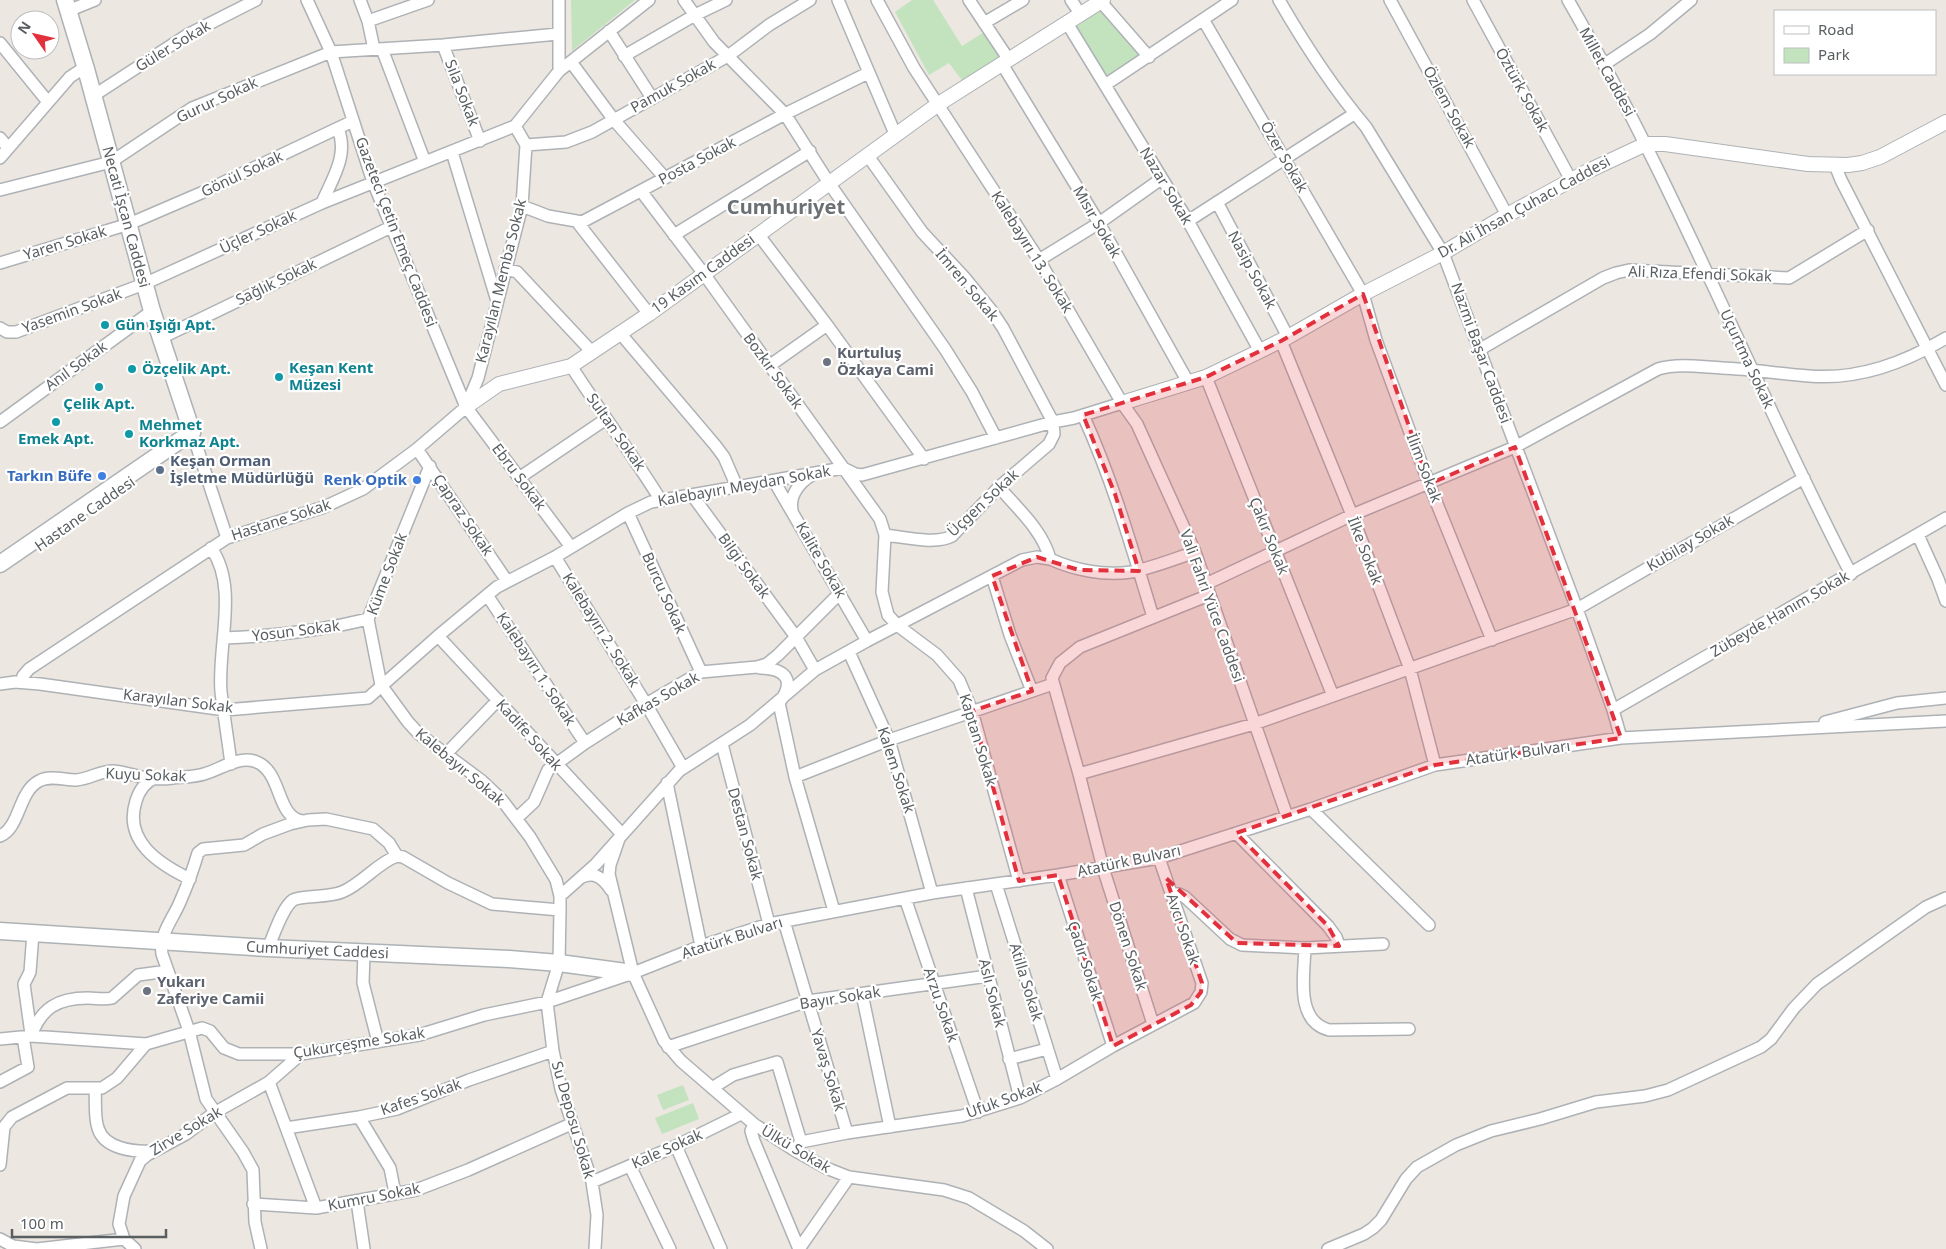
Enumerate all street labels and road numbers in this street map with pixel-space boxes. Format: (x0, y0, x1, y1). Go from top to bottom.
street label: Güler Sokak (131, 15, 214, 75)
street label: Millet Caddesi (1575, 23, 1641, 120)
street label: Öztürk Sokak (1492, 44, 1554, 135)
street label: Pamuk Sokak (626, 53, 719, 117)
street label: Sıla Sokak (441, 56, 485, 129)
street label: Özlem Sokak (1419, 62, 1481, 151)
street label: Gurur Sokak (173, 72, 260, 127)
street label: Özer Sokak (1256, 117, 1313, 196)
street label: Posta Sokak (654, 131, 739, 189)
street label: Gazeteci Çetin Emeç Caddesi (351, 134, 442, 329)
street label: Nazar Sokak (1136, 143, 1198, 228)
street label: Necati İşcan Caddesi (98, 144, 155, 290)
street label: Gönül Sokak (197, 145, 286, 201)
street label: Dr. Ali İhsan Çuhacı Caddesi (1434, 150, 1613, 262)
street label: Mısır Sokak (1069, 182, 1127, 261)
street label: Kalebayırı 13. Sokak (987, 187, 1078, 316)
street label: Karayılan Memba Sokak (470, 197, 530, 365)
street label: Üçler Sokak (216, 205, 299, 258)
street label: Yaren Sokak (21, 220, 108, 264)
street label: Nasip Sokak (1224, 227, 1282, 312)
street label: 19 Kasım Caddesi (647, 229, 758, 318)
street label: İmren Sokak (932, 244, 1004, 325)
street label: Sağlık Sokak (232, 253, 319, 309)
street label: Ali Rıza Efendi Sokak (1628, 260, 1772, 286)
street label: Nazmi Başar Caddesi (1447, 280, 1517, 426)
street label: Yasemin Sokak (19, 283, 124, 337)
street label: Uçurtma Sokak (1716, 306, 1780, 411)
street label: Bozkır Sokak (739, 328, 808, 412)
street label: Anıl Sokak (40, 336, 111, 395)
street label: Sultan Sokak (583, 389, 651, 474)
street label: İlim Sokak (1403, 430, 1447, 505)
street label: Ebru Sokak (488, 439, 551, 514)
street label: Kalebayırı Meydan Sokak (656, 460, 832, 510)
street label: Üçgen Sokak (942, 464, 1022, 541)
street label: Çapraz Sokak (429, 470, 498, 559)
street label: Hastane Caddesi (30, 471, 139, 555)
street label: Hastane Sokak (228, 493, 333, 545)
street label: Çakır Sokak (1245, 494, 1294, 577)
street label: Kubilay Sokak (1642, 509, 1737, 575)
street label: İlke Sokak (1344, 514, 1388, 587)
street label: Kalite Sokak (792, 518, 852, 601)
street label: Vali Fahri Yüce Caddesi (1176, 527, 1250, 685)
street label: Bilgi Sokak (714, 529, 775, 602)
street label: Küme Sokak (361, 530, 411, 618)
street label: Burcu Sokak (638, 549, 692, 636)
street label: Zübeyde Hanım Sokak (1707, 565, 1852, 661)
street label: Kalebayırı 2. Sokak (559, 568, 645, 690)
street label: Kalebayırı 1. Sokak (493, 608, 581, 729)
street label: Yosun Sokak (251, 615, 341, 645)
street label: Kafkas Sokak (613, 666, 702, 730)
street label: Karayılan Sokak (122, 683, 234, 717)
street label: Kaptan Sokak (955, 691, 1003, 788)
street label: Kadife Sokak (492, 694, 567, 774)
street label: Kalebayır Sokak (412, 723, 510, 810)
street label: Kalem Sokak (874, 724, 920, 815)
street label: Atatürk Bulvarı (1464, 735, 1571, 769)
street label: Kuyu Sokak (105, 763, 187, 785)
street label: Destan Sokak (724, 785, 768, 882)
street label: Atatürk Bulvarı (1075, 839, 1182, 881)
street label: Avcı Sokak (1162, 890, 1205, 967)
street label: Dönen Sokak (1105, 899, 1153, 993)
street label: Atatürk Bulvarı (679, 911, 785, 963)
street label: Çadır Sokak (1064, 918, 1108, 1003)
street label: Cumhuriyet Caddesi (246, 936, 389, 963)
street label: Atilla Sokak (1006, 940, 1048, 1023)
street label: Aslı Sokak (975, 956, 1011, 1029)
street label: Arzu Sokak (920, 965, 964, 1045)
street label: Bayır Sokak (798, 981, 882, 1013)
street label: Çukurçeşme Sokak (292, 1022, 426, 1062)
street label: Yavaş Sokak (807, 1026, 851, 1113)
street label: Su Deposu Sokak (548, 1059, 600, 1181)
street label: Kafes Sokak (378, 1073, 464, 1119)
street label: Ufuk Sokak (963, 1076, 1044, 1122)
street label: Zirve Sokak (146, 1101, 225, 1159)
street label: Ülkü Sokak (758, 1120, 835, 1177)
street label: Kale Sokak (628, 1124, 705, 1173)
street label: Kumru Sokak (326, 1177, 422, 1215)

